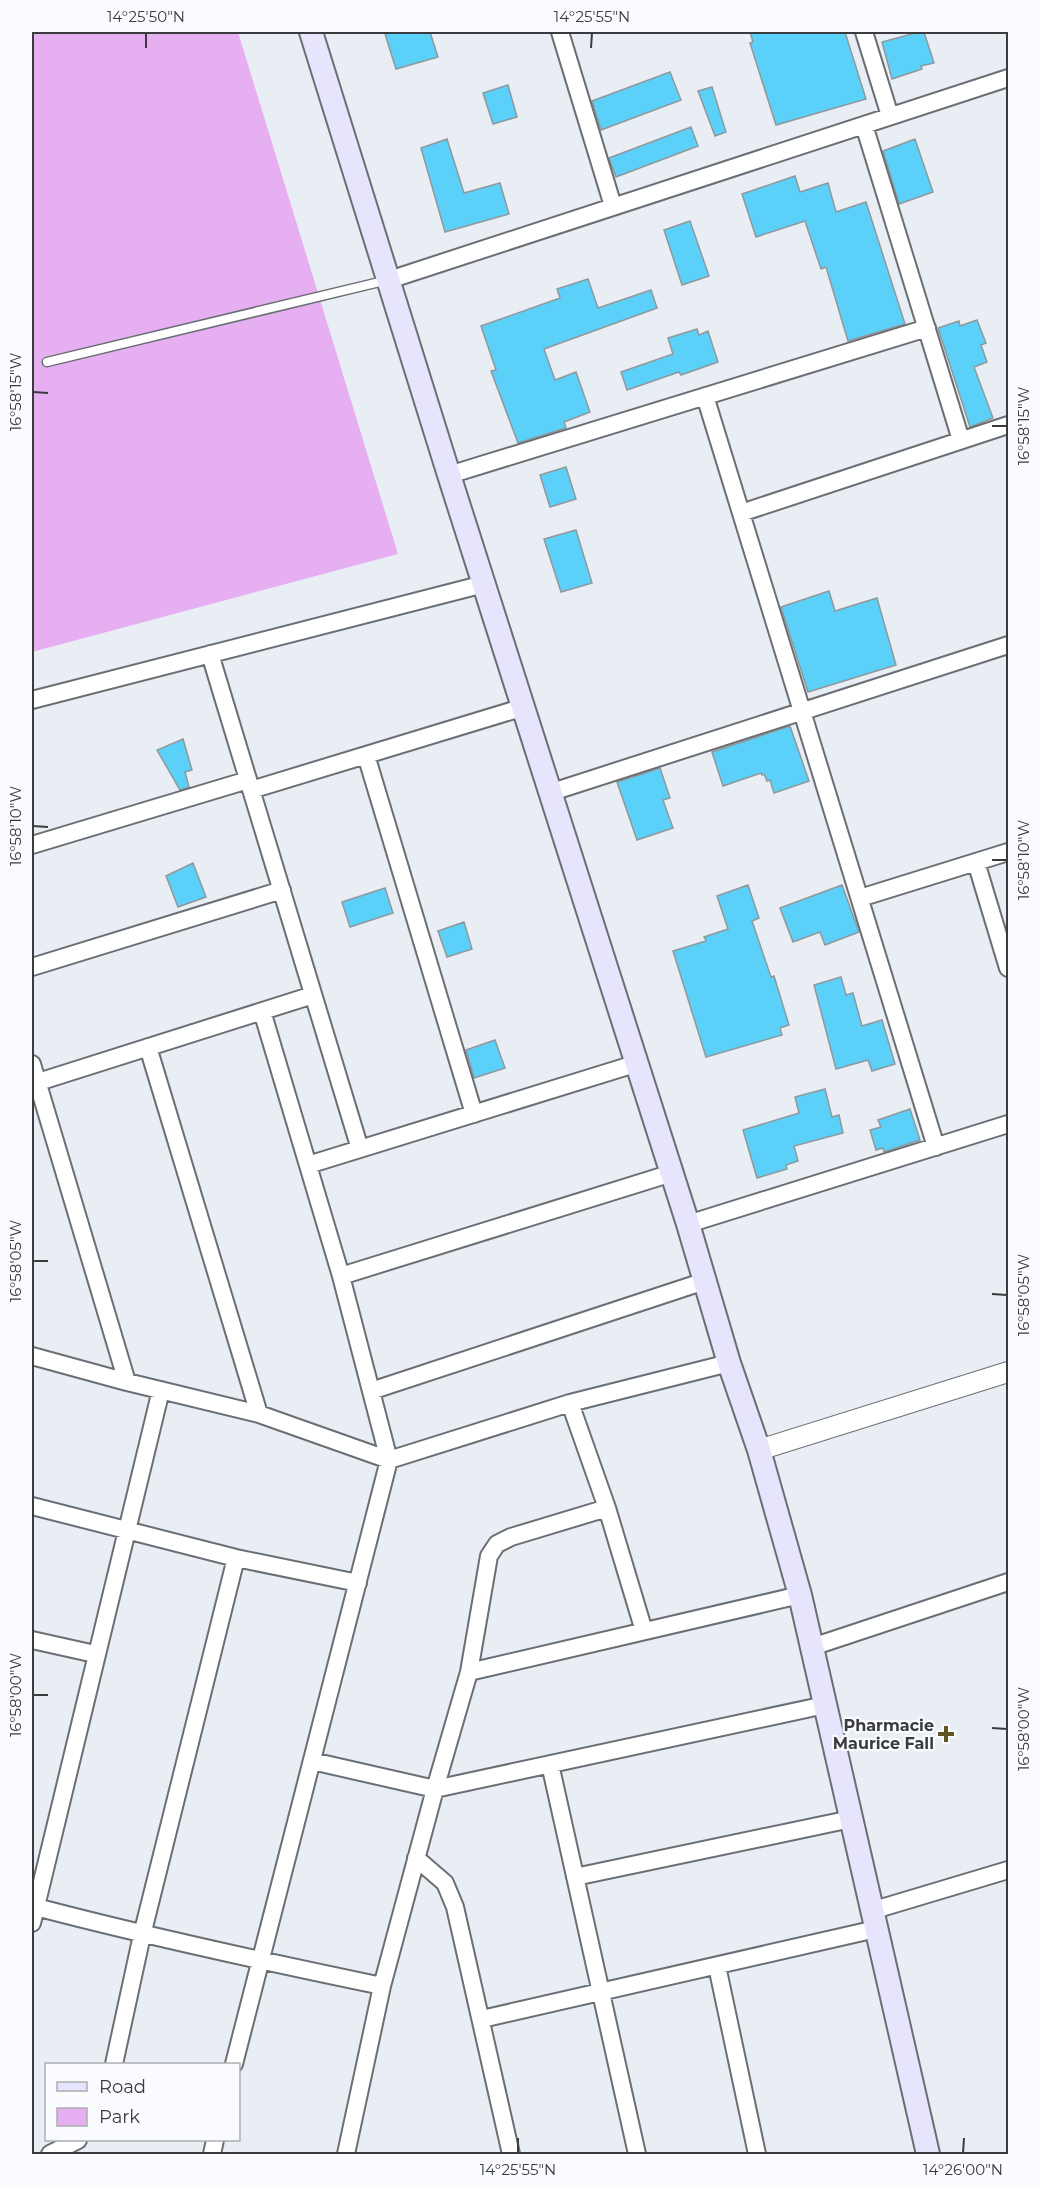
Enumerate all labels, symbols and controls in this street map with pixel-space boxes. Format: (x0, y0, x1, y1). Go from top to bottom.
text: 14°25'50"N (107, 7, 185, 26)
text: 14°25'55"N (554, 7, 630, 26)
text: 16°58'15"W (6, 352, 25, 431)
text: 16°58'15"W (1014, 386, 1033, 465)
text: 16°58'10"W (6, 786, 25, 866)
text: 16°58'10"W (1014, 820, 1033, 900)
text: 16°58'05"W (6, 1219, 25, 1302)
text: 16°58'05"W (1014, 1253, 1033, 1336)
text: 16°58'00"W (6, 1653, 25, 1737)
text: 16°58'00"W (1014, 1687, 1033, 1771)
place label: Pharmacie Maurice Fall (833, 1716, 934, 1753)
marker: Pharmacie Maurice Fall (939, 1727, 953, 1741)
legend (45, 2063, 240, 2141)
text: Road (99, 2076, 146, 2098)
text: Park (99, 2106, 140, 2128)
text: 14°25'55"N (480, 2160, 556, 2179)
text: 14°26'00"N (923, 2160, 1003, 2179)

